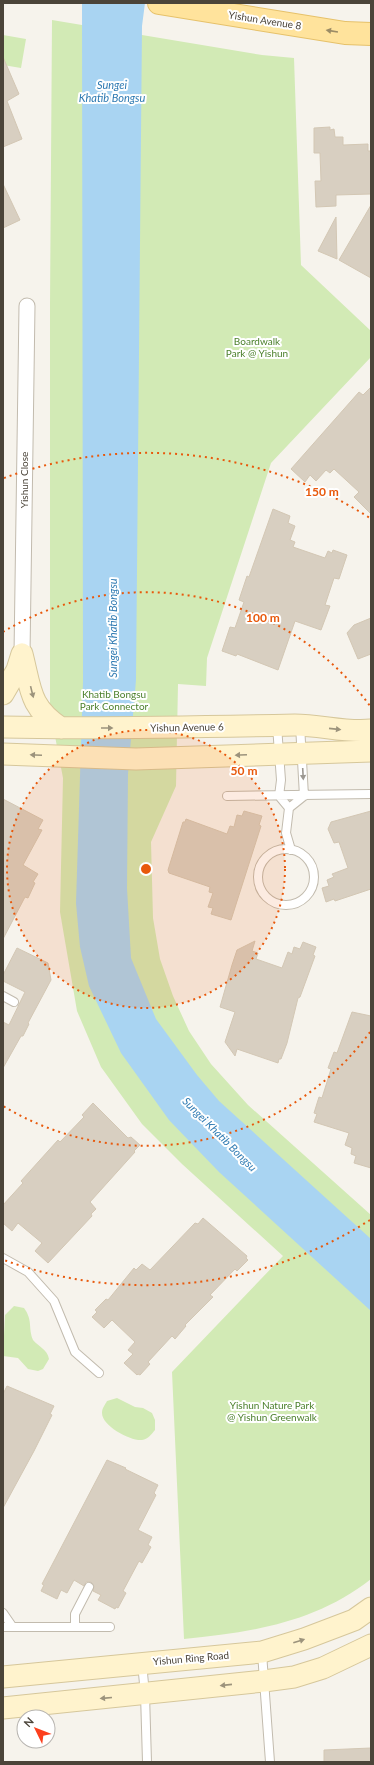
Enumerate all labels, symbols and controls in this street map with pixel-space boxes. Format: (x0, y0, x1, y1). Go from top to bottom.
street label: Yishun Avenue 8 (228, 8, 302, 32)
one-way arrow (326, 28, 338, 34)
water label: Sungei Khatib Bongsu (79, 78, 145, 104)
park label: Boardwalk Park @ Yishun (226, 335, 288, 359)
street label: Yishun Close (18, 452, 30, 508)
text: 150 m (305, 484, 339, 499)
water label: Sungei Khatib Bongsu (106, 578, 119, 678)
text: 100 m (246, 610, 280, 625)
one-way arrow (29, 686, 35, 698)
park label: Khatib Bongsu Park Connector (80, 688, 149, 712)
street label: Yishun Avenue 6 (150, 720, 224, 734)
one-way arrow (101, 725, 114, 731)
one-way arrow (329, 726, 341, 732)
one-way arrow (30, 751, 42, 758)
one-way arrow (235, 752, 247, 759)
text: 50 m (231, 763, 257, 778)
one-way arrow (300, 768, 307, 780)
centre of rings (139, 862, 153, 876)
water label: Sungei Khatib Bongsu (180, 1094, 260, 1174)
park label: Yishun Nature Park @ Yishun Greenwalk (227, 1399, 318, 1423)
one-way arrow (294, 1637, 306, 1643)
street label: Yishun Ring Road (152, 1649, 230, 1667)
one-way arrow (220, 1682, 232, 1689)
one-way arrow (100, 1695, 112, 1702)
north arrow (16, 1709, 56, 1749)
text: N (21, 1714, 36, 1729)

